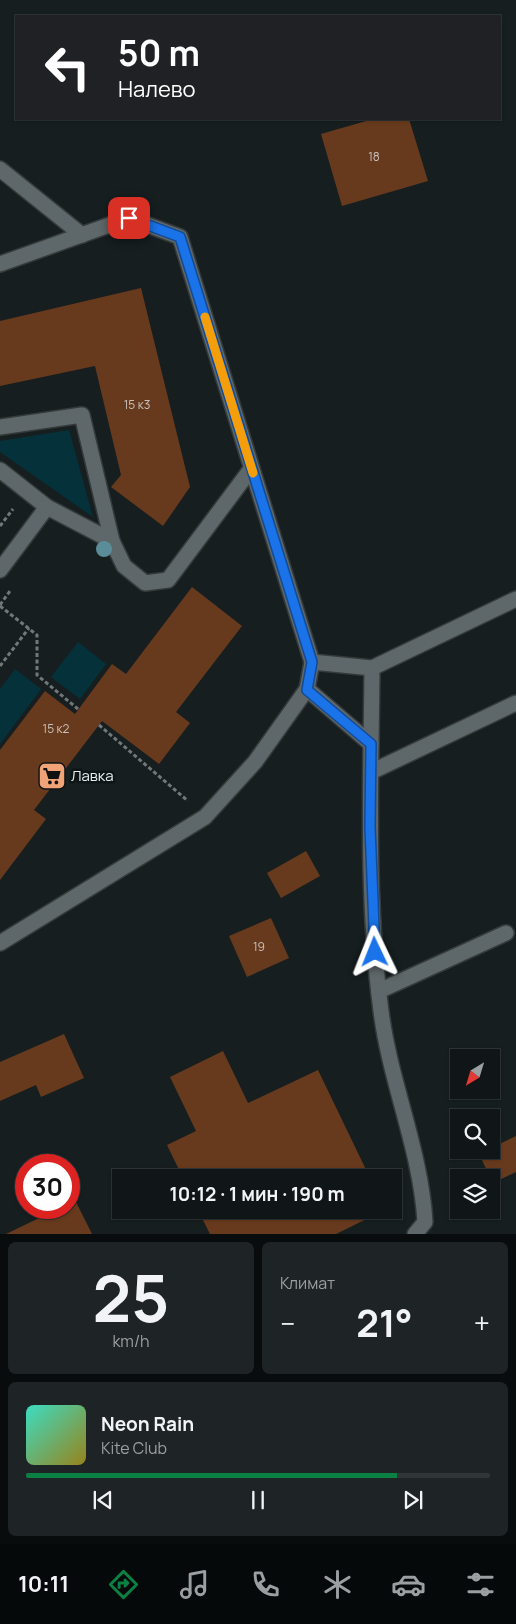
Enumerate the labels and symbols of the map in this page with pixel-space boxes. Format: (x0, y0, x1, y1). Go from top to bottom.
house number: 18 (368, 148, 380, 165)
pin (108, 197, 150, 239)
house number: 15 к3 (124, 396, 150, 413)
house number: 15 к2 (43, 720, 70, 737)
supermarket icon: Лавка (37, 761, 67, 791)
place label: Лавка (71, 765, 114, 786)
position arrow (348, 925, 400, 977)
house number: 19 (253, 938, 265, 955)
north arrow (450, 1049, 500, 1099)
speed limit sign: 30 (15, 1154, 80, 1219)

